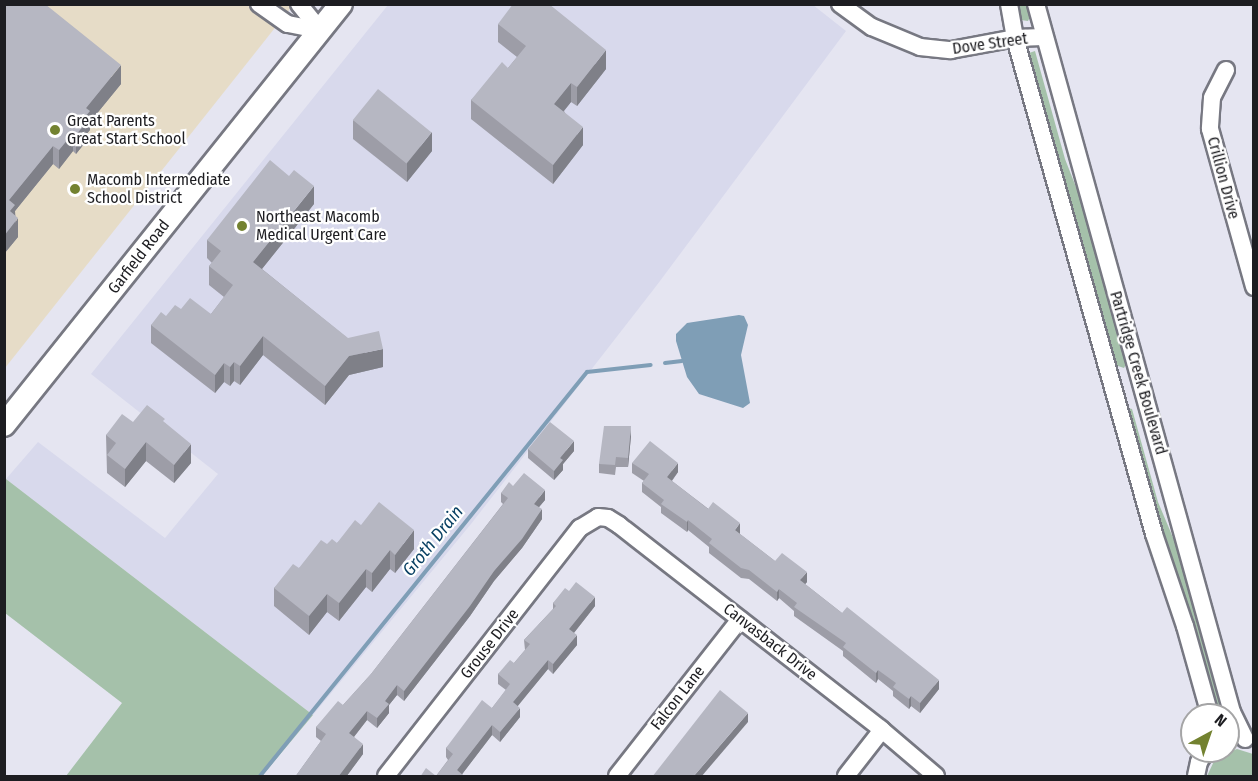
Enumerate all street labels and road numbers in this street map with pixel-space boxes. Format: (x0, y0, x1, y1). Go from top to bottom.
street label: Dove Street (951, 29, 1029, 59)
street label: Crillion Drive (1203, 135, 1243, 221)
street label: Garfield Road (104, 216, 174, 298)
street label: Partridge Creek Boulevard (1105, 289, 1171, 457)
street label: Canvasback Drive (719, 599, 821, 685)
street label: Grouse Drive (457, 605, 523, 683)
street label: Falcon Lane (647, 662, 709, 734)

